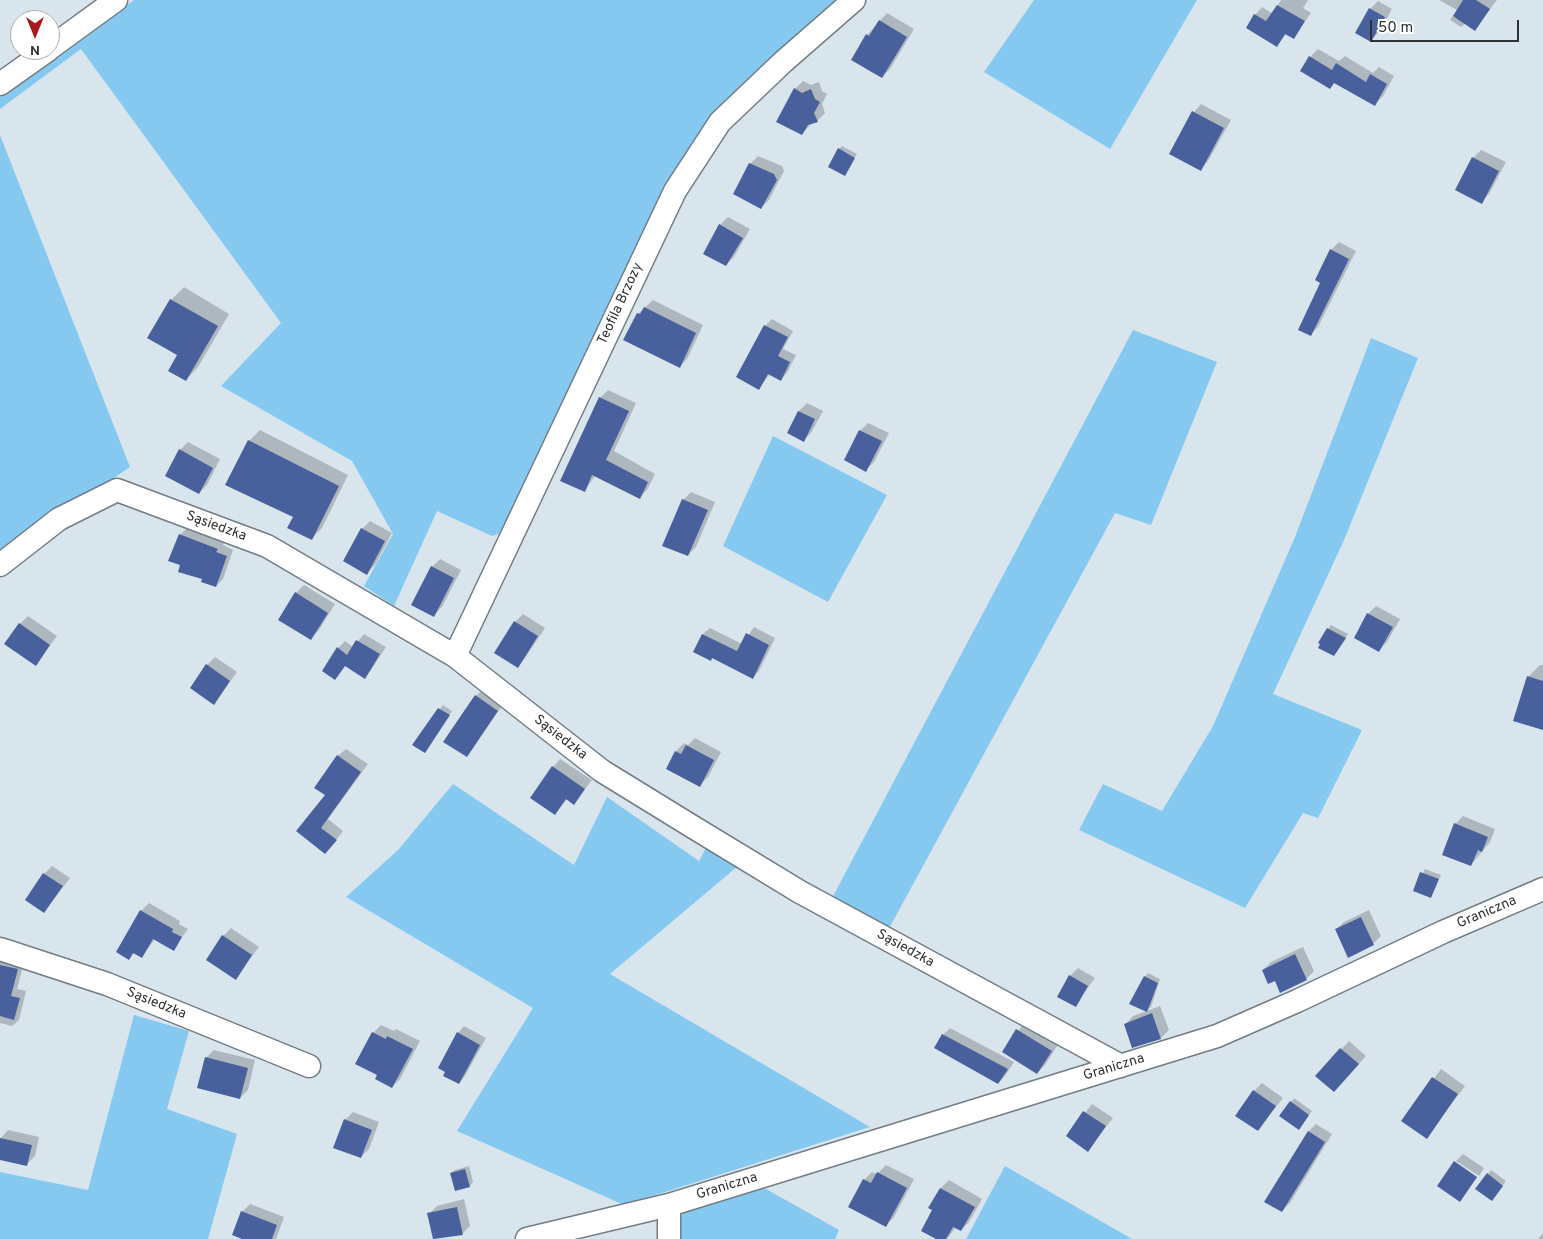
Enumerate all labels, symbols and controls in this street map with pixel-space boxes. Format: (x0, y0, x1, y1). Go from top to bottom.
north arrow (10, 10, 60, 60)
scale bar (1373, 10, 1522, 42)
text: 50 m (1378, 19, 1413, 38)
text: N (30, 41, 40, 58)
street label: Teofila Brzozy (595, 260, 647, 348)
street label: Sąsiedzka (184, 508, 248, 546)
street label: Sąsiedzka (530, 712, 590, 764)
street label: Graniczna (1455, 893, 1519, 933)
street label: Sąsiedzka (873, 926, 937, 972)
street label: Sąsiedzka (124, 984, 188, 1024)
street label: Graniczna (1081, 1051, 1147, 1085)
street label: Graniczna (694, 1170, 760, 1204)

